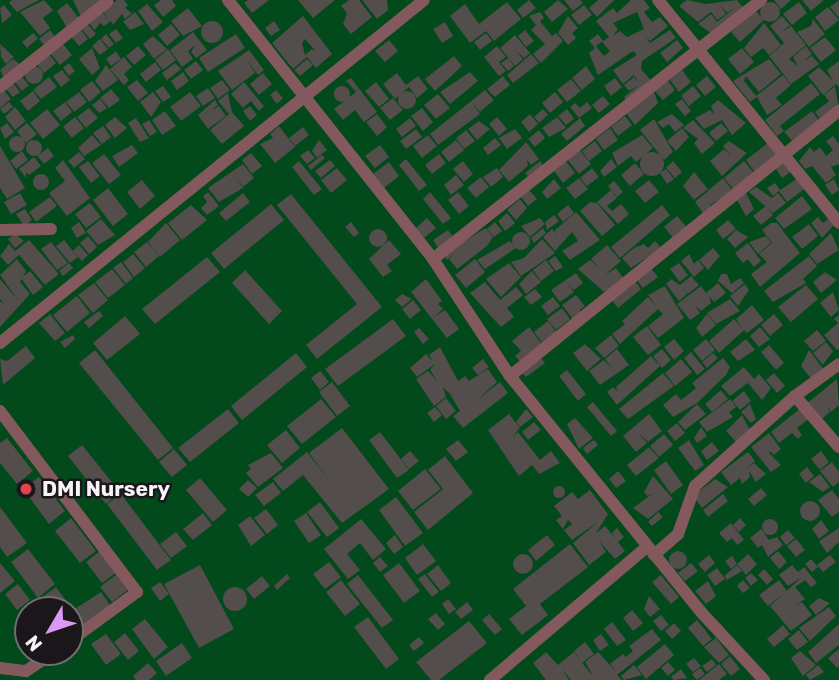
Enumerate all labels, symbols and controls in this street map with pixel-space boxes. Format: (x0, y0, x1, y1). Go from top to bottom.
place label: DMI Nursery (42, 476, 170, 502)
marker: DMI Nursery (16, 479, 36, 499)
north arrow (14, 596, 84, 666)
text: N (21, 631, 47, 656)

